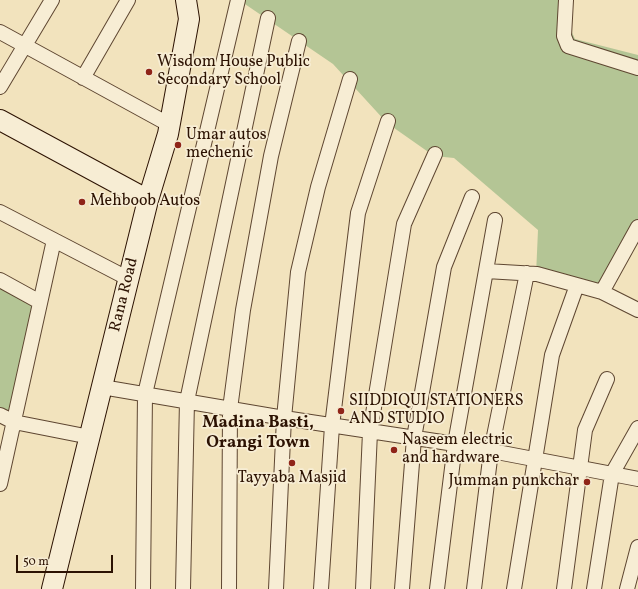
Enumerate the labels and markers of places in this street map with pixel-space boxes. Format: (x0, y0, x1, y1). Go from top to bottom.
place label: Wisdom House Public Secondary School (157, 53, 310, 91)
marker: Wisdom House Public Secondary School (144, 67, 154, 77)
place label: Umar autos mechenic (186, 126, 267, 164)
marker: Umar autos mechenic (173, 140, 183, 150)
place label: Mehboob Autos (90, 192, 200, 212)
marker: Mehboob Autos (77, 197, 87, 207)
place label: SIIDDIQUI STATIONERS AND STUDIO (349, 392, 524, 430)
marker: SIIDDIQUI STATIONERS AND STUDIO (336, 406, 346, 416)
place label: Naseem electric and hardware (402, 431, 513, 469)
marker: Naseem electric and hardware (389, 445, 399, 455)
marker: Tayyaba Masjid (287, 458, 297, 468)
place label: Tayyaba Masjid (237, 469, 347, 489)
place label: Jumman punkchar (448, 472, 579, 492)
marker: Jumman punkchar (582, 477, 592, 487)

